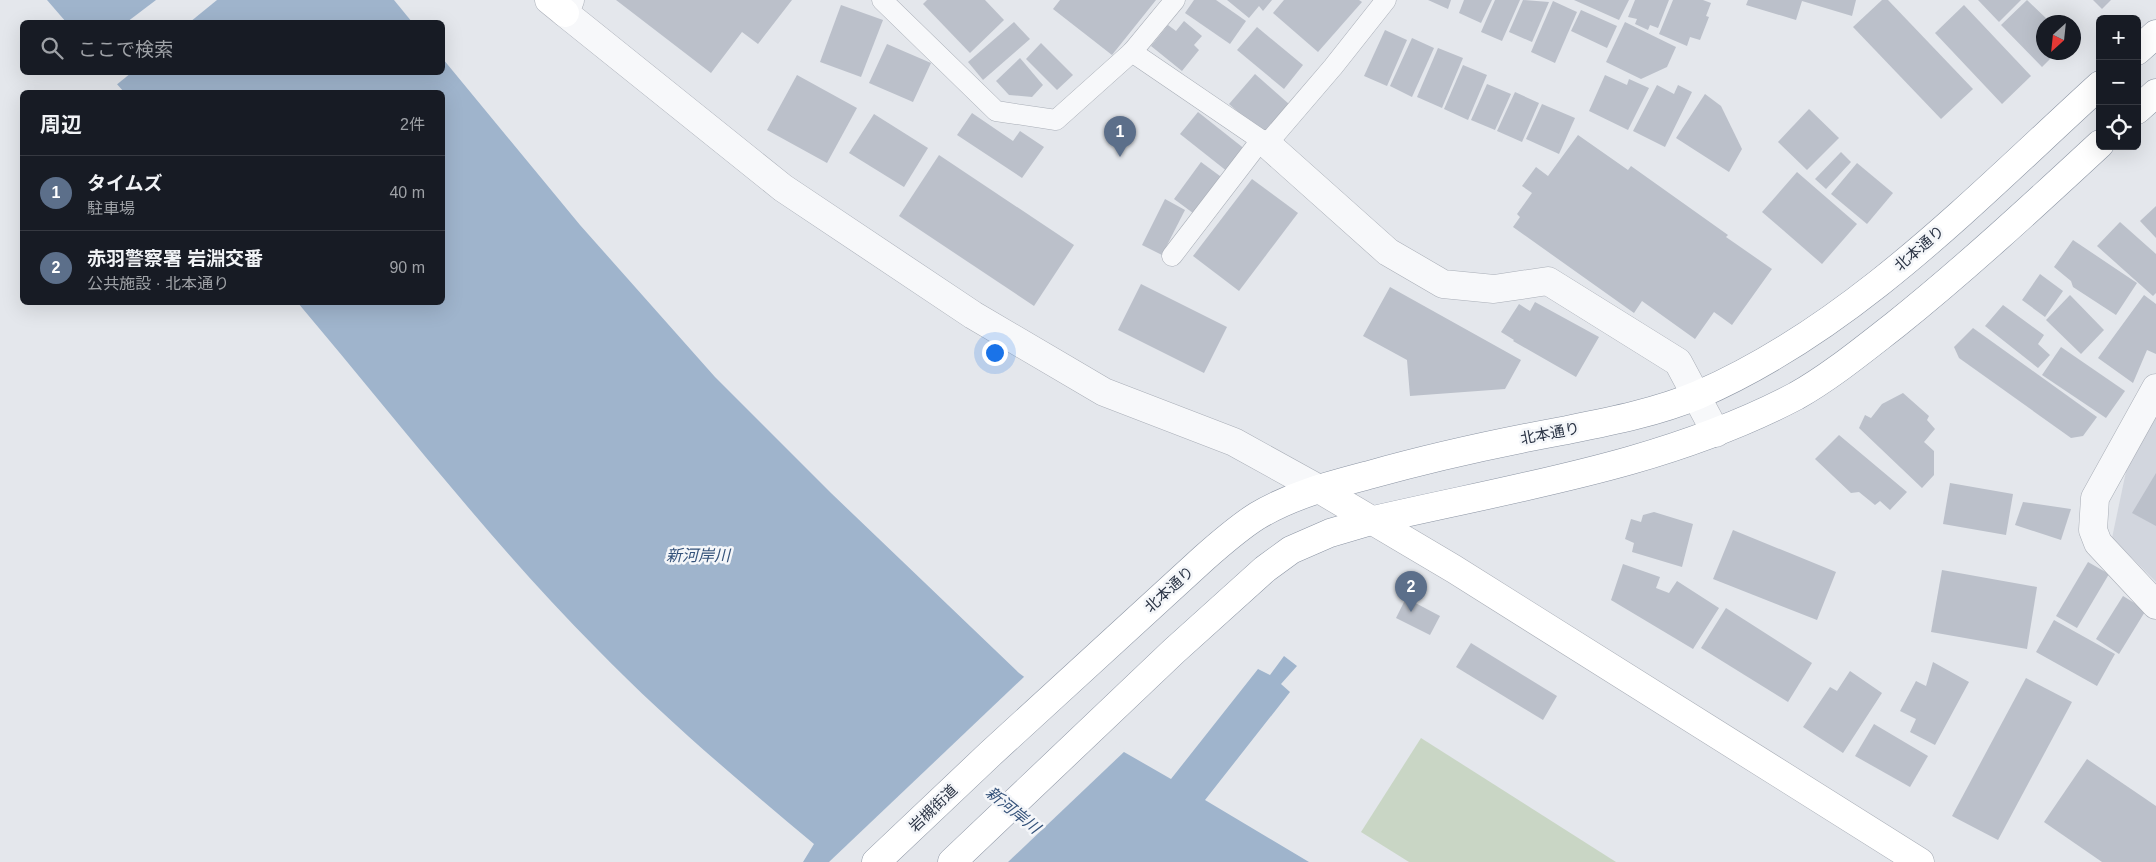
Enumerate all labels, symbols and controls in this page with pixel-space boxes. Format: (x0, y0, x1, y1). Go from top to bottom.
north arrow (2036, 15, 2081, 60)
map controls (2096, 15, 2141, 150)
button: + (2096, 15, 2141, 60)
search box (20, 20, 445, 75)
icon: search (38, 34, 66, 62)
text: ここで検索 (78, 39, 173, 60)
button: − (2096, 60, 2141, 105)
button: locate (2096, 105, 2141, 150)
text: 周辺 (40, 113, 82, 136)
text: 2件 (400, 116, 425, 133)
pin: 1 (1104, 116, 1136, 157)
text: タイムズ (87, 173, 163, 194)
text: 1 (52, 184, 60, 201)
text: 40 m (389, 184, 425, 201)
text: 駐車場 (87, 200, 135, 217)
street label: 北本通り (1891, 222, 1947, 274)
text: 赤羽警察署 岩淵交番 (87, 248, 263, 269)
text: 2 (52, 259, 60, 276)
text: 90 m (389, 259, 425, 276)
text: 公共施設 · 北本通り (87, 275, 229, 292)
your location (982, 340, 1008, 366)
street label: 北本通り (1519, 419, 1581, 447)
water label: 新河岸川 (666, 547, 732, 564)
street label: 北本通り (1141, 563, 1197, 615)
pin: 2 (1395, 571, 1427, 612)
street label: 岩槻街道 (906, 781, 960, 835)
water label: 新河岸川 (983, 783, 1045, 838)

